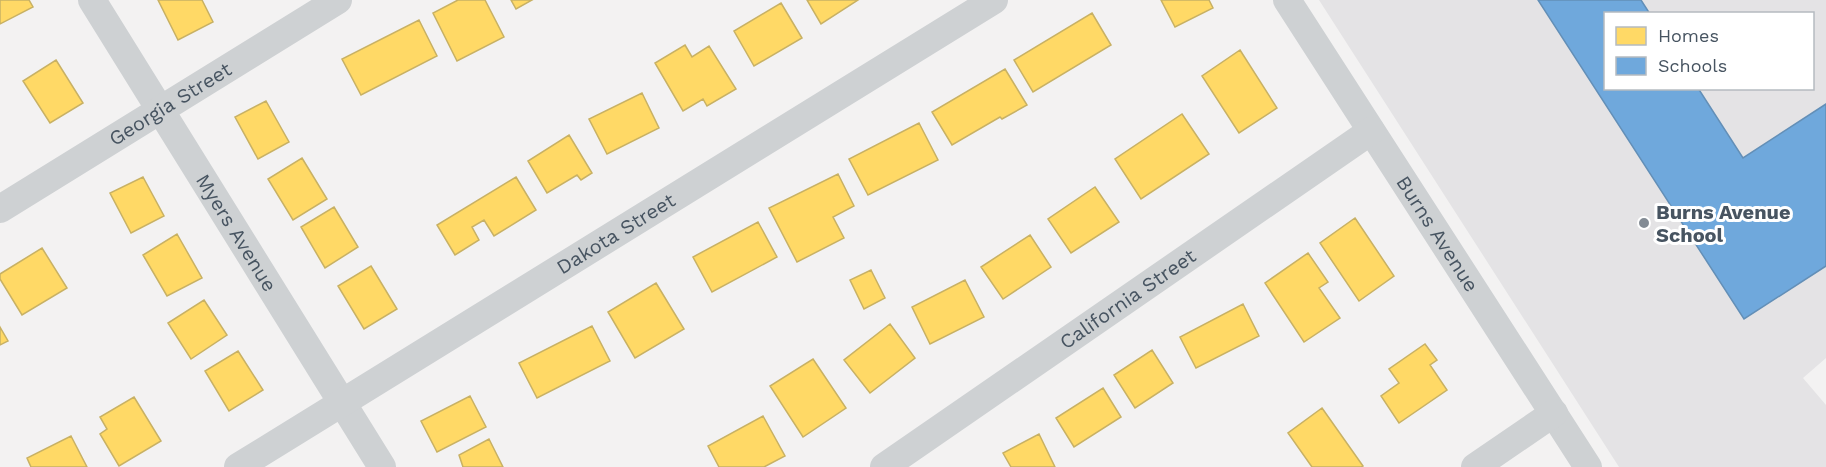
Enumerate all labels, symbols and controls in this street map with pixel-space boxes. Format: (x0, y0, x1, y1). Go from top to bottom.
legend (1604, 12, 1814, 90)
text: Homes (1658, 25, 1719, 46)
text: Schools (1658, 55, 1727, 76)
street label: Georgia Street (104, 57, 236, 151)
street label: Myers Avenue (191, 169, 282, 296)
street label: Burns Avenue (1391, 171, 1484, 296)
street label: Dakota Street (552, 188, 680, 279)
place label: Burns Avenue School (1656, 200, 1791, 247)
marker: Burns Avenue School (1637, 216, 1651, 230)
street label: California Street (1055, 243, 1201, 354)

